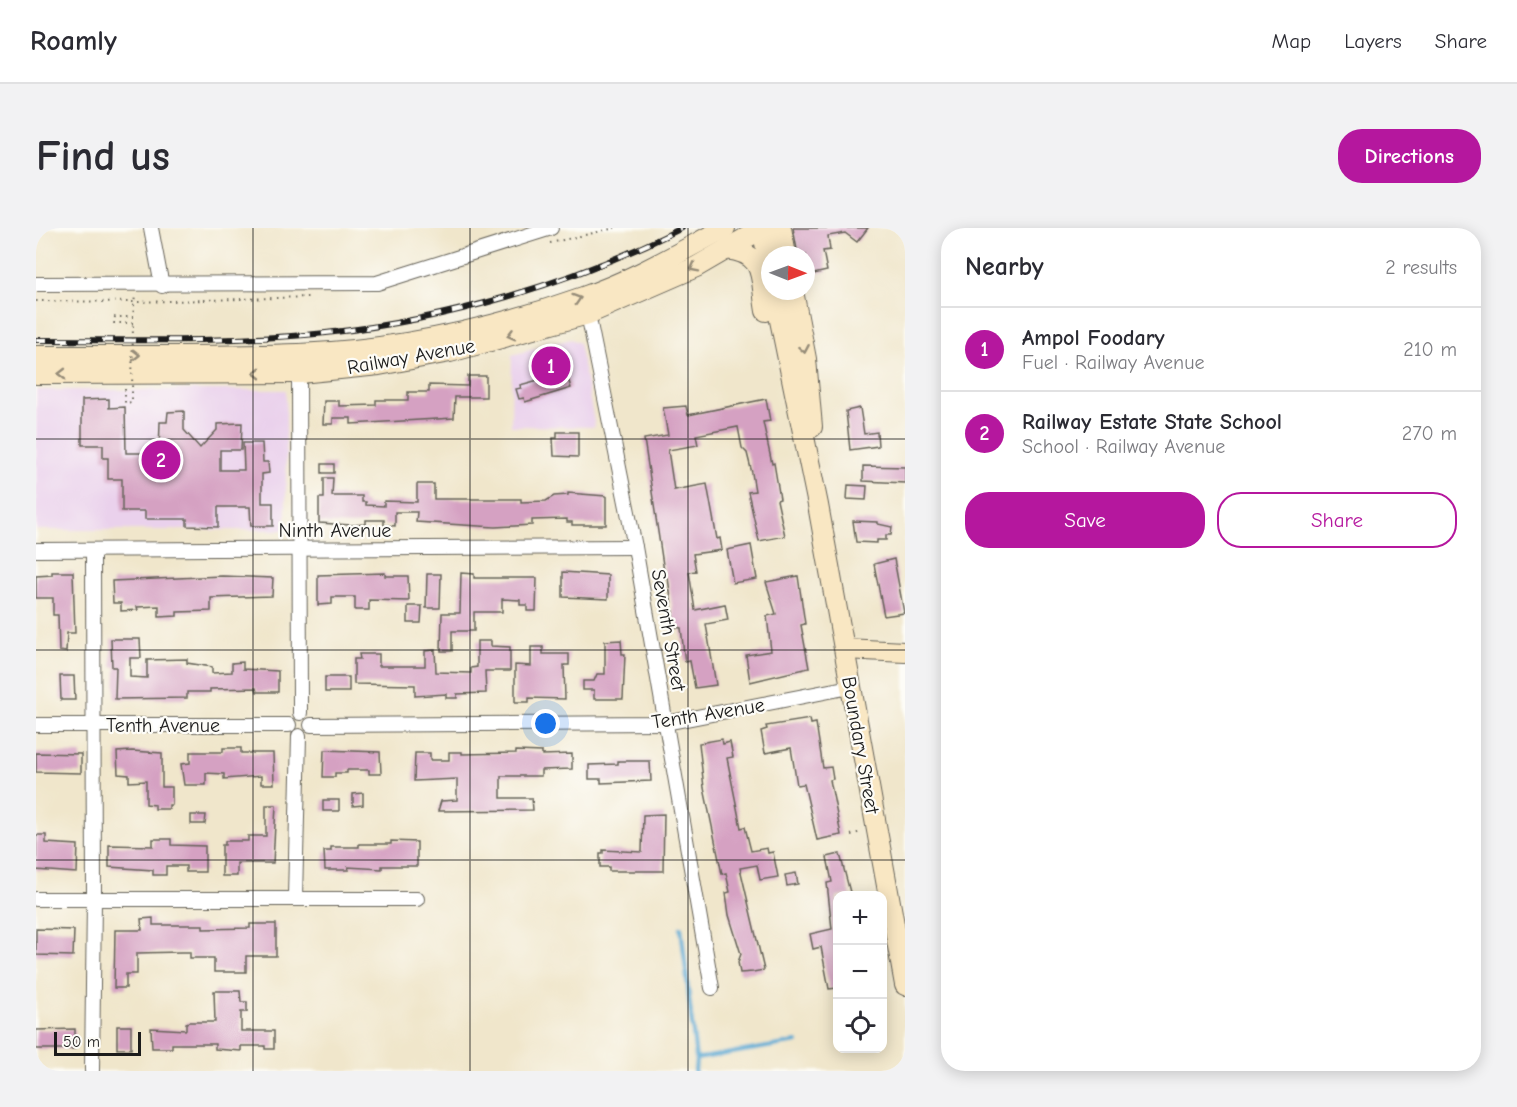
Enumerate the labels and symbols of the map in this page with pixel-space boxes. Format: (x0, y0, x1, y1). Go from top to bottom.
north arrow (761, 246, 815, 300)
one-way arrow (689, 261, 700, 272)
one-way arrow (571, 294, 582, 306)
one-way arrow (506, 328, 517, 340)
street label: Railway Avenue (345, 334, 477, 379)
pin: 1 (532, 344, 570, 388)
one-way arrow (797, 344, 809, 353)
one-way arrow (132, 349, 141, 361)
one-way arrow (252, 367, 261, 379)
one-way arrow (58, 368, 67, 380)
pin: 2 (142, 438, 180, 482)
street label: Ninth Avenue (279, 519, 391, 542)
street label: Seventh Street (646, 567, 691, 694)
street label: Boundary Street (837, 675, 884, 817)
street label: Tenth Avenue (650, 693, 766, 734)
your location (531, 709, 560, 738)
street label: Tenth Avenue (106, 714, 220, 737)
scale bar (54, 1029, 141, 1056)

